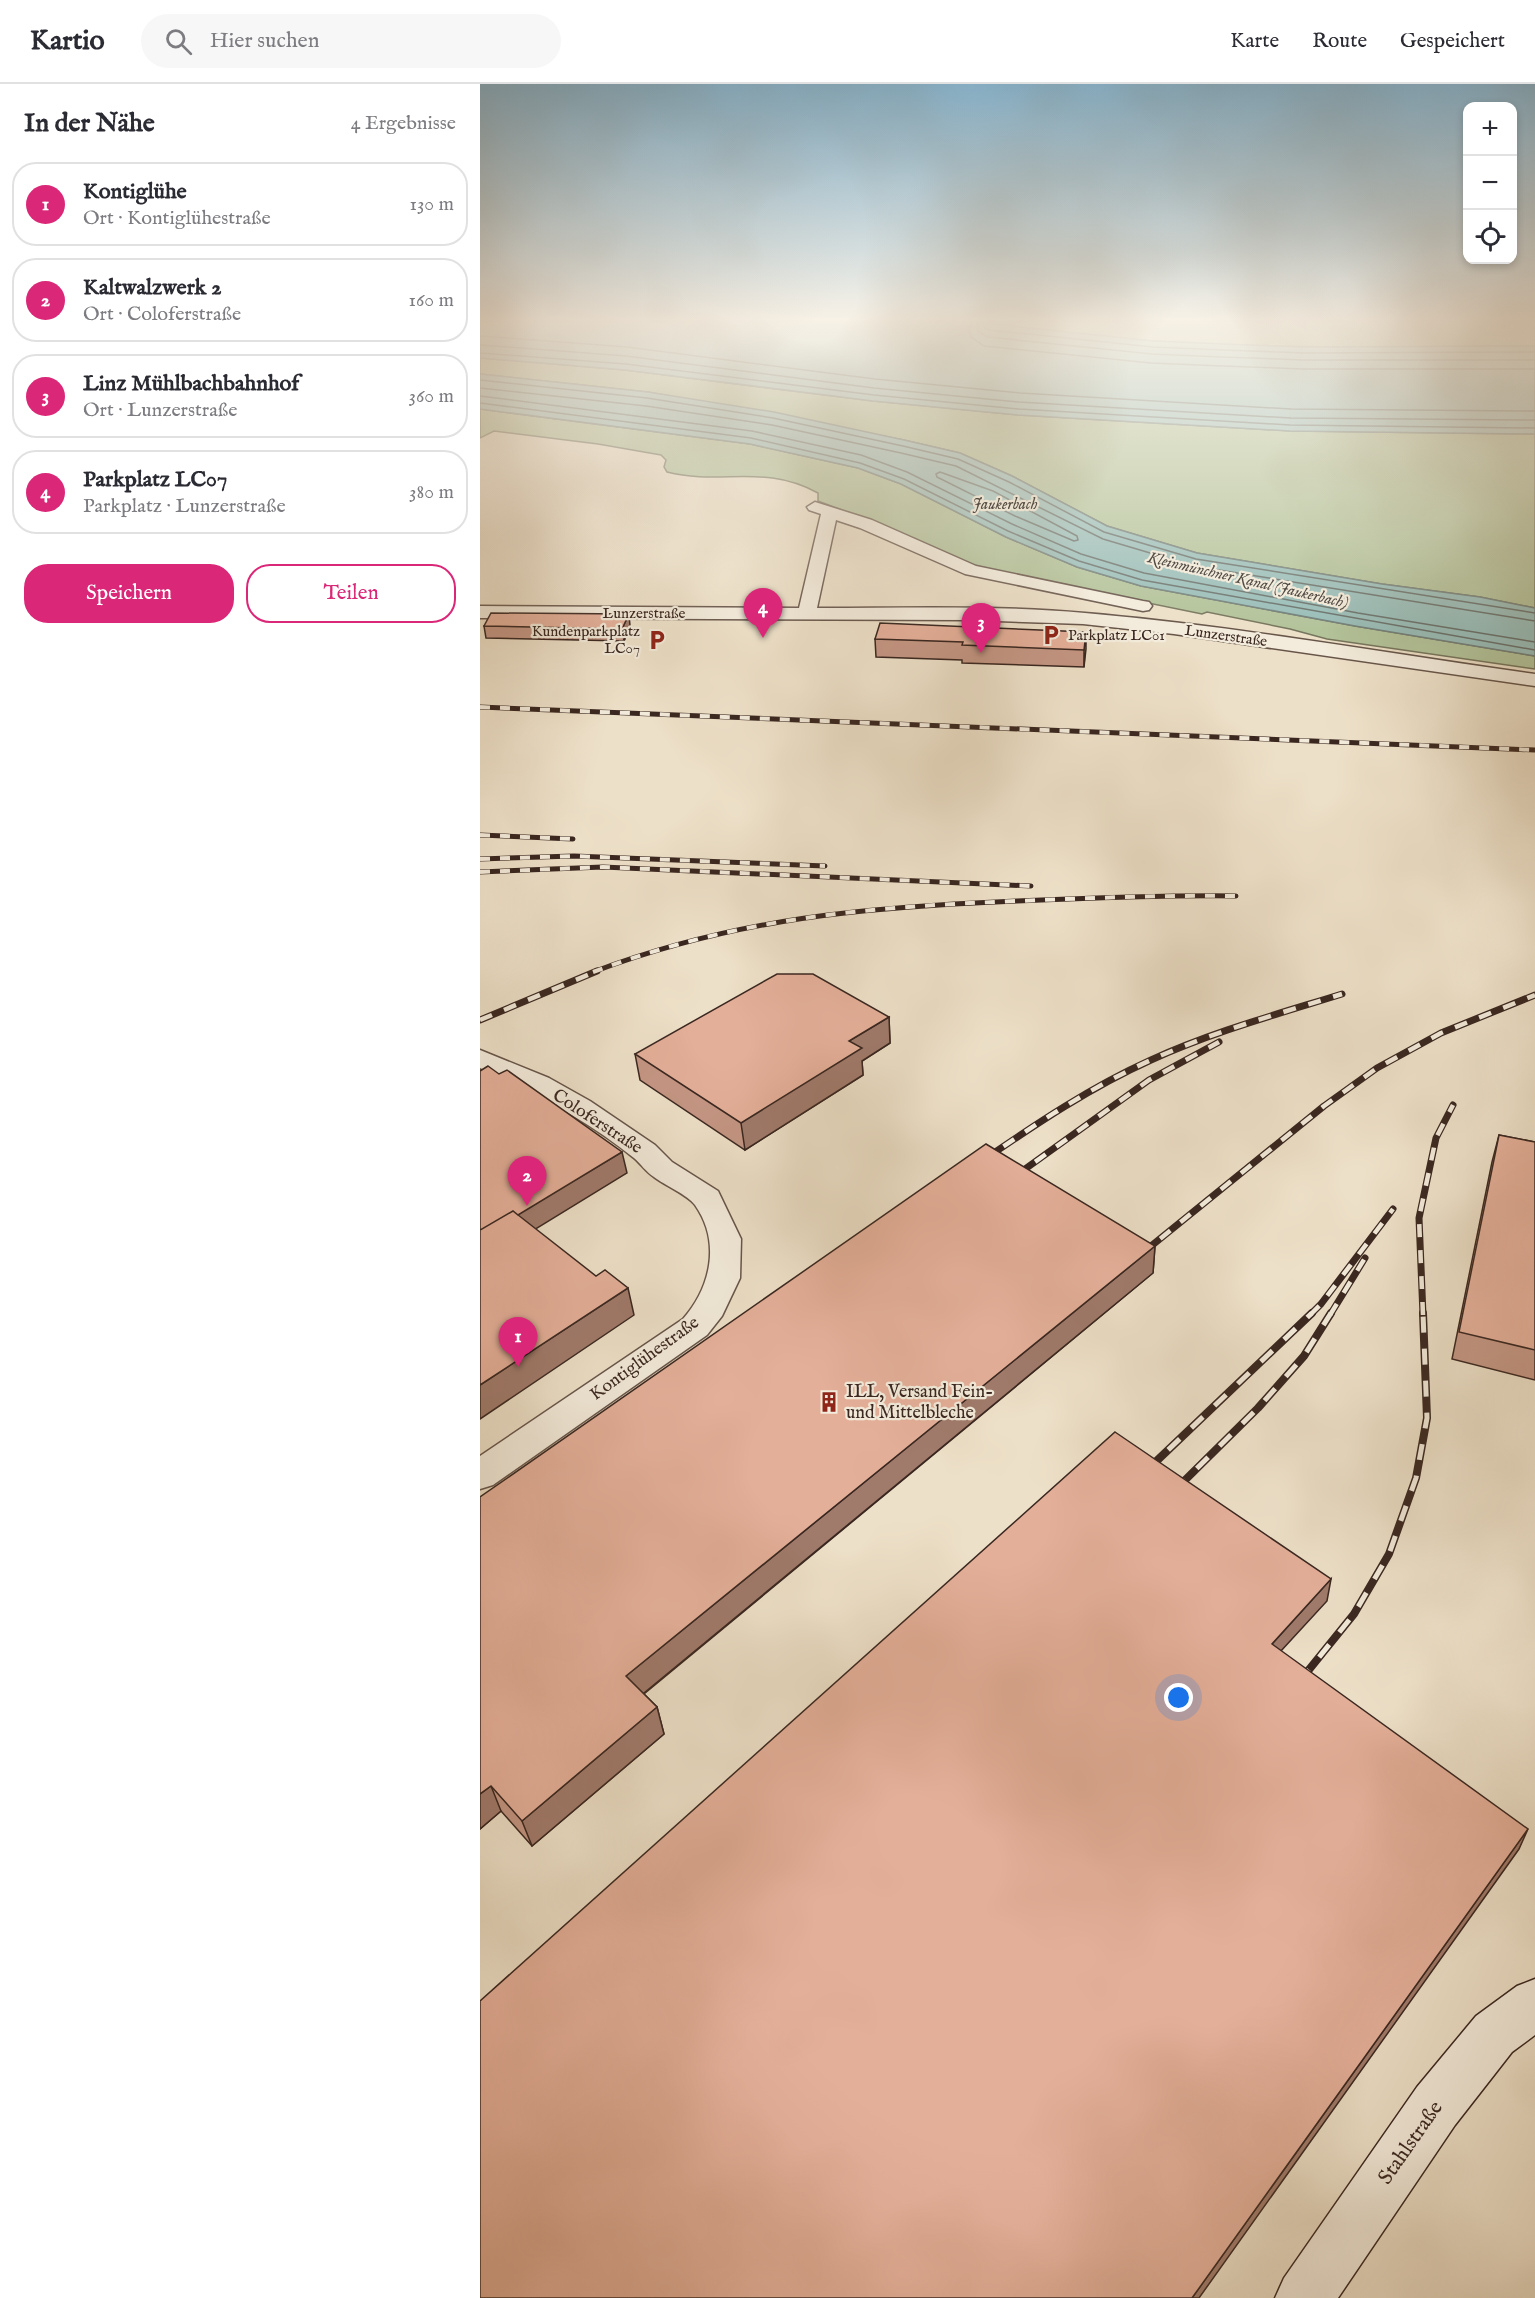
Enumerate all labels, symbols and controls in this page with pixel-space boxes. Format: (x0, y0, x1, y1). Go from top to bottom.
search box (141, 14, 561, 68)
text: Kartio (30, 24, 105, 59)
icon: search (162, 25, 195, 58)
text: Hier suchen (210, 27, 319, 55)
text: Karte (1230, 28, 1279, 55)
text: Route (1312, 28, 1367, 55)
text: Gespeichert (1400, 28, 1505, 55)
map controls (1463, 102, 1517, 264)
button: + (1463, 102, 1517, 156)
text: In der Nähe (24, 107, 155, 140)
text: 4 Ergebnisse (351, 111, 456, 136)
button: − (1463, 156, 1517, 210)
text: Kontiglühe (83, 178, 187, 206)
text: 1 (42, 192, 49, 217)
text: 130 m (409, 192, 454, 217)
text: Ort · Kontiglühestraße (83, 206, 271, 231)
button: locate (1463, 210, 1517, 264)
text: Kaltwalzwerk 2 (83, 274, 222, 302)
text: 2 (41, 288, 50, 313)
text: 160 m (408, 288, 454, 313)
text: Ort · Coloferstraße (83, 302, 241, 327)
text: Linz Mühlbachbahnhof (83, 370, 299, 398)
text: 3 (42, 384, 49, 409)
text: 360 m (408, 384, 454, 409)
text: Ort · Lunzerstraße (83, 398, 237, 423)
text: Parkplatz LC07 (83, 466, 227, 494)
text: 4 (41, 480, 50, 505)
text: 380 m (409, 480, 454, 505)
text: Parkplatz · Lunzerstraße (83, 494, 286, 519)
water label: Jaukerbach (972, 495, 1038, 515)
water label: Kleinmünchner Kanal (Jaukerbach) (1145, 548, 1350, 614)
button: Speichern (24, 564, 234, 623)
button: Teilen (246, 564, 456, 623)
pin: 4 (744, 588, 782, 638)
street label: Lunzerstraße (603, 604, 686, 623)
pin: 3 (962, 604, 1000, 653)
street label: Lunzerstraße (1184, 621, 1268, 651)
place label: Kundenparkplatz LC07 (532, 622, 640, 658)
parking icon: Parkplatz LC01 (1039, 623, 1063, 647)
place label: Parkplatz LC01 (1068, 626, 1165, 645)
parking icon: Kundenparkplatz LC07 (645, 628, 669, 652)
street label: Coloferstraße (548, 1084, 646, 1160)
pin: 2 (508, 1156, 546, 1206)
street label: Kontiglühestraße (586, 1312, 704, 1406)
pin: 1 (498, 1318, 537, 1367)
place label: ILL, Versand Fein- und Mittelbleche (846, 1381, 993, 1425)
building icon: ILL, Versand Fein- und Mittelbleche (817, 1390, 841, 1414)
your location (1164, 1683, 1193, 1712)
street label: Stahlstraße (1372, 2096, 1450, 2190)

